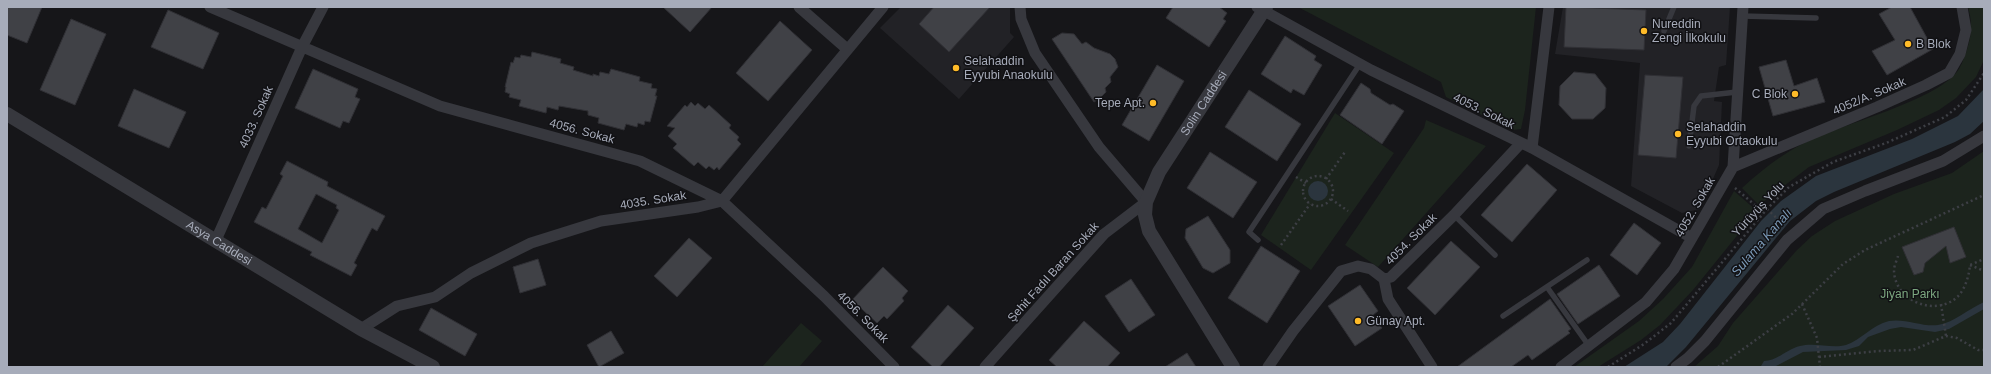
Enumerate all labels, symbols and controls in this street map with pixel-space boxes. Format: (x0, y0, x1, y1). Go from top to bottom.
place label: Nureddin Zengi İlkokulu (1652, 17, 1726, 45)
marker: Nureddin Zengi İlkokulu (1639, 26, 1649, 36)
place label: B Blok (1916, 37, 1952, 51)
marker: B Blok (1903, 39, 1913, 49)
place label: Selahaddin Eyyubi Anaokulu (964, 54, 1053, 82)
marker: Selahaddin Eyyubi Anaokulu (951, 63, 961, 73)
street label: Solin Caddesi (1178, 68, 1230, 138)
street label: 4052/A. Sokak (1830, 74, 1909, 118)
street label: 4033. Sokak (236, 83, 276, 150)
place label: C Blok (1752, 87, 1788, 101)
marker: C Blok (1790, 89, 1800, 99)
street label: 4053. Sokak (1451, 90, 1518, 132)
place label: Tepe Apt. (1095, 96, 1145, 110)
marker: Tepe Apt. (1148, 98, 1158, 108)
street label: 4056. Sokak (548, 116, 617, 147)
place label: Selahaddin Eyyubi Ortaokulu (1686, 120, 1777, 148)
marker: Selahaddin Eyyubi Ortaokulu (1673, 129, 1683, 139)
street label: 4052. Sokak (1672, 174, 1718, 239)
street label: Yürüyüş Yolu (1729, 179, 1787, 239)
street label: 4035. Sokak (619, 188, 688, 212)
water label: Sulama Kanalı (1728, 205, 1795, 279)
street label: 4054. Sokak (1382, 210, 1440, 268)
street label: Asya Caddesi (184, 218, 254, 268)
street label: Şehit Fadıl Baran Sokak (1005, 218, 1102, 325)
park label: Jiyan Parkı (1880, 287, 1940, 301)
street label: 4056. Sokak (834, 288, 892, 346)
place label: Günay Apt. (1366, 314, 1425, 328)
marker: Günay Apt. (1353, 316, 1363, 326)

